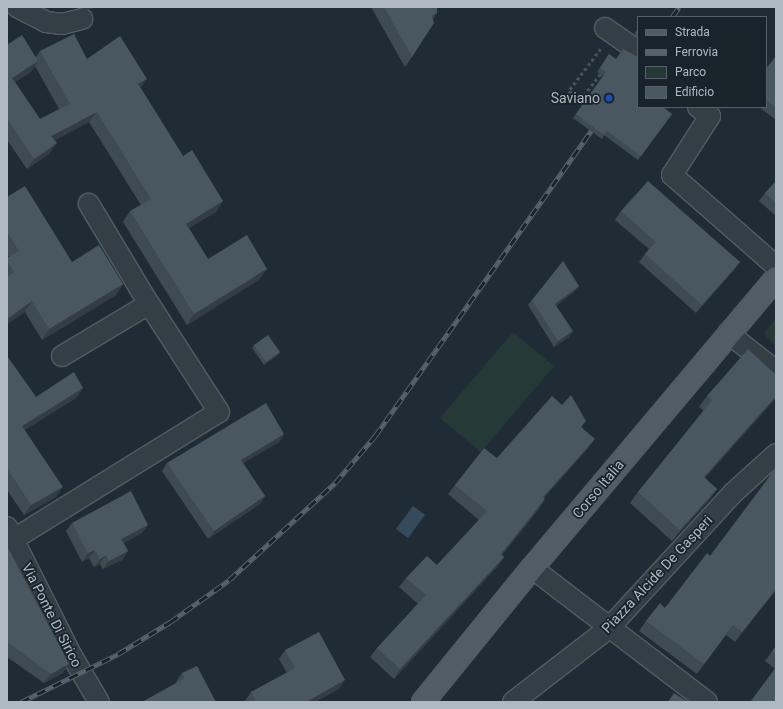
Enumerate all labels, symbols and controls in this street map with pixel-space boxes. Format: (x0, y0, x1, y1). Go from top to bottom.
legend (637, 16, 767, 108)
text: Strada (675, 25, 710, 39)
text: Ferrovia (675, 45, 718, 59)
text: Parco (675, 65, 706, 79)
text: Edificio (675, 85, 714, 99)
place label: Saviano (551, 90, 600, 106)
marker: Saviano (603, 92, 615, 104)
street label: Corso Italia (569, 456, 627, 522)
street label: Piazza Alcide De Gasperi (598, 512, 716, 636)
street label: Via Ponte Di Sirico (19, 560, 85, 670)

